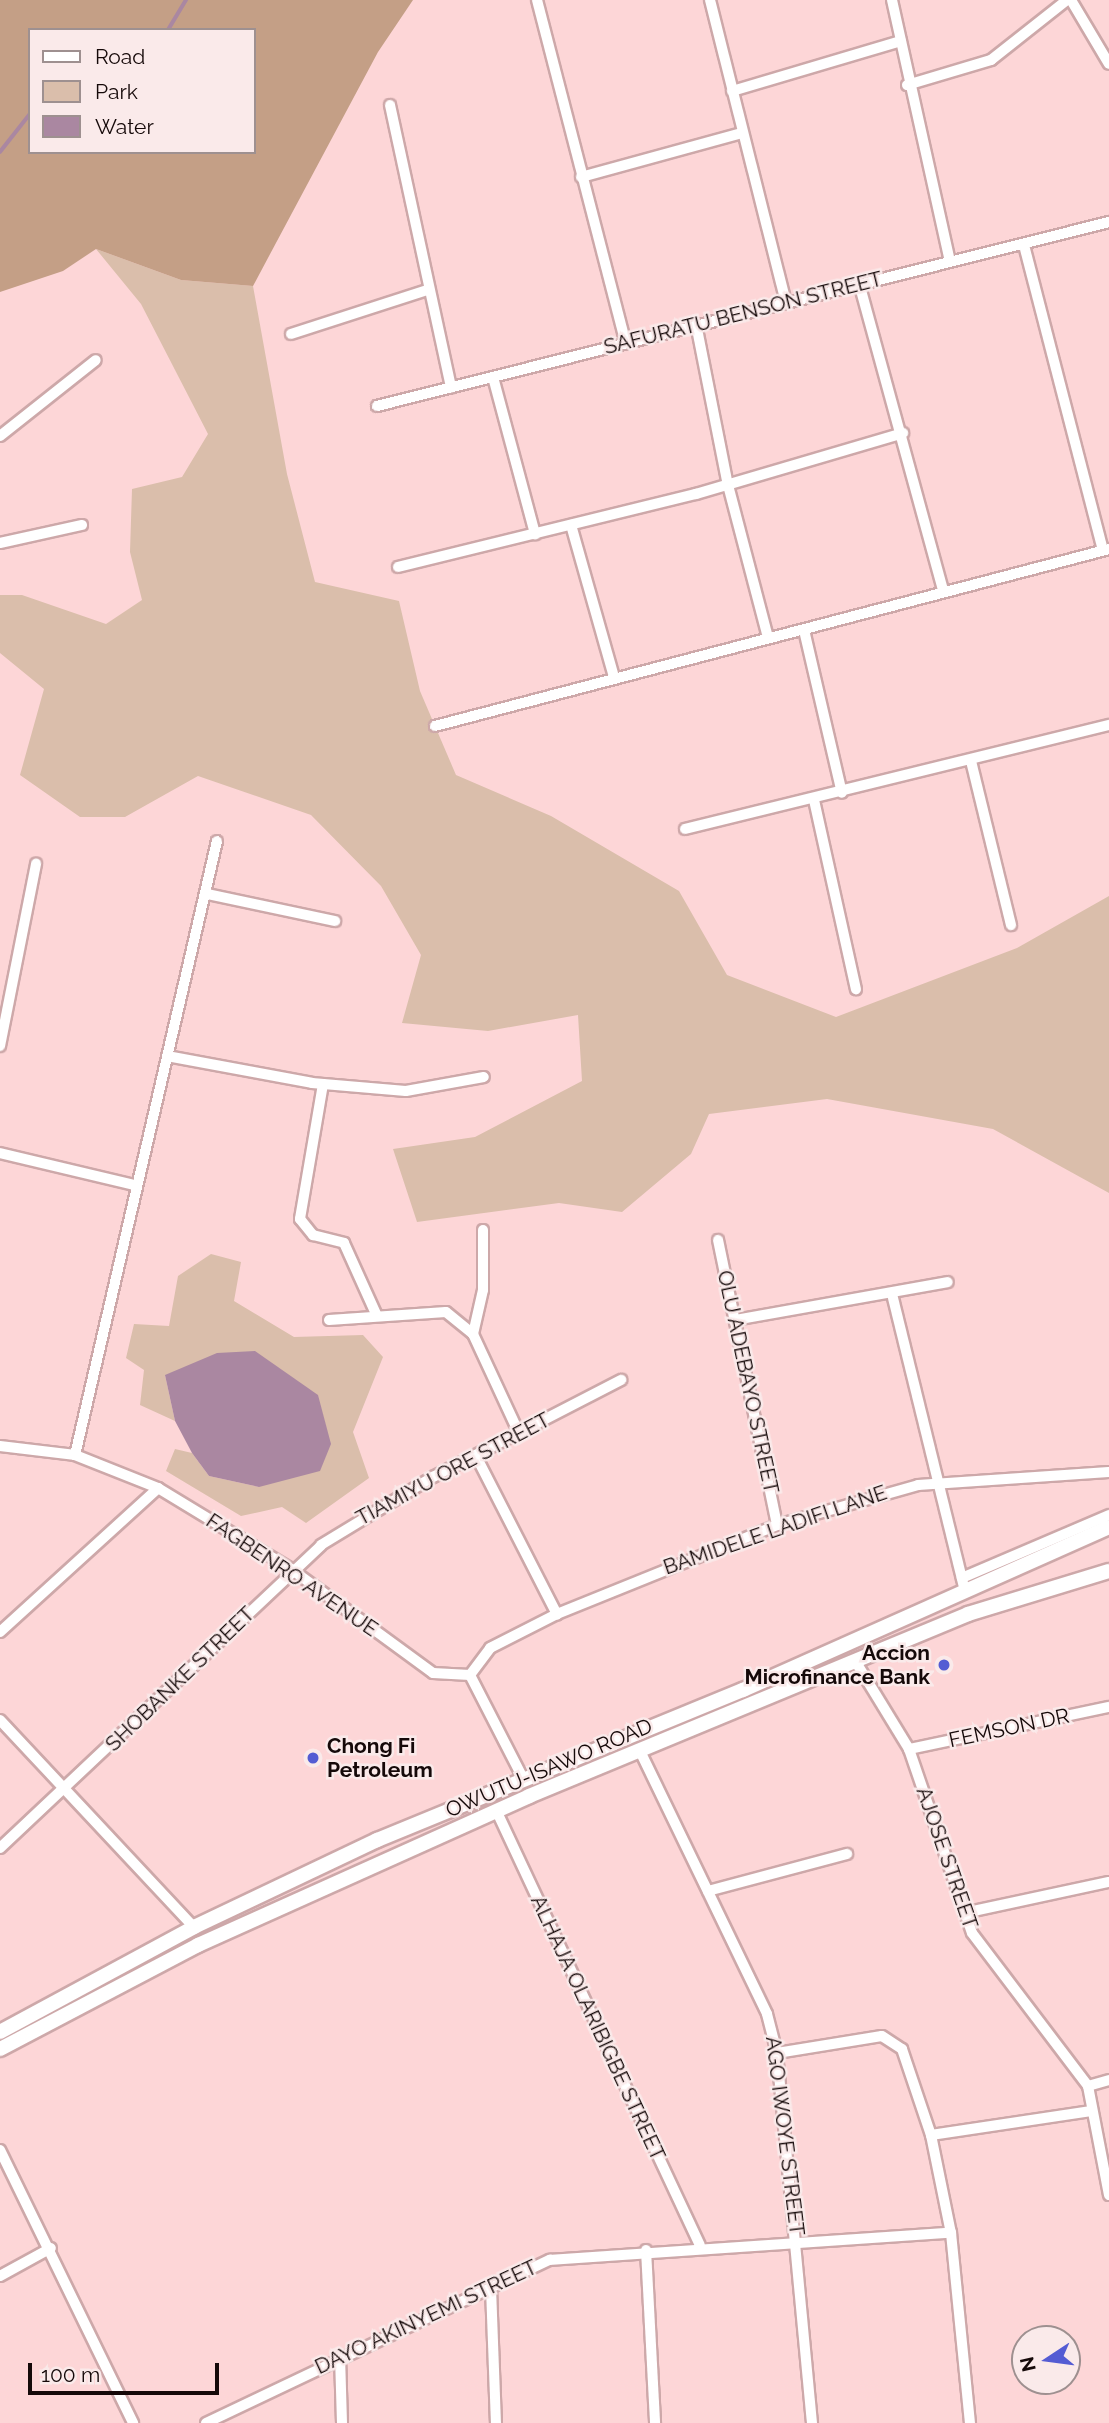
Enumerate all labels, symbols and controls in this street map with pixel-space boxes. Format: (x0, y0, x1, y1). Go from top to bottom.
legend (28, 28, 256, 154)
text: Road (95, 44, 145, 69)
text: Park (95, 79, 138, 104)
text: Water (95, 114, 154, 139)
street label: SAFURATU BENSON STREET (601, 266, 885, 360)
street label: OLU ADEBAYO STREET (712, 1268, 784, 1496)
street label: TIAMIYU ORE STREET (352, 1407, 554, 1531)
street label: BAMIDELE LADIFI LANE (660, 1480, 890, 1580)
street label: FAGBENRO AVENUE (201, 1508, 383, 1642)
street label: SHOBANKE STREET (100, 1601, 260, 1757)
place label: Accion Microfinance Bank (745, 1640, 930, 1690)
marker: Accion Microfinance Bank (936, 1657, 952, 1673)
street label: FEMSON DR (947, 1703, 1071, 1753)
street label: OWUTU-ISAWO ROAD (442, 1713, 656, 1823)
place label: Chong Fi Petroleum (327, 1733, 433, 1783)
marker: Chong Fi Petroleum (305, 1750, 321, 1766)
street label: AJOSE STREET (911, 1784, 983, 1932)
street label: ALHAJA OLARIBIGBE STREET (525, 1891, 671, 2165)
street label: AGO IWOYE STREET (760, 2035, 810, 2237)
street label: DAYO AKINYEMI STREET (311, 2254, 541, 2380)
north arrow (1011, 2325, 1081, 2395)
scale bar (32, 2350, 222, 2394)
text: N (1015, 2355, 1040, 2374)
text: 100 m (41, 2362, 100, 2387)

